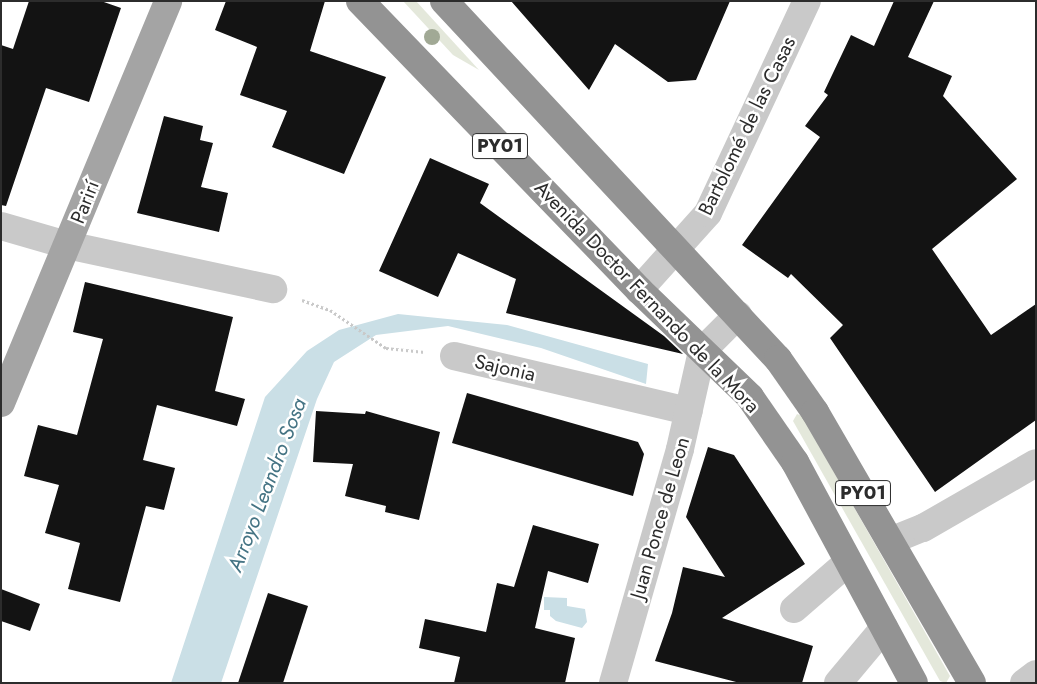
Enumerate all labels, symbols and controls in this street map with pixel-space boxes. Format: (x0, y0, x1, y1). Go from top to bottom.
street label: Bartolomé de las Casas (693, 33, 801, 219)
road number: PY01 (471, 130, 529, 162)
street label: Avenida Doctor Fernando de la Mora (530, 176, 764, 418)
street label: Parirí (66, 177, 104, 227)
street label: Sajonia (472, 349, 538, 387)
water label: Arroyo Leandro Sosa (222, 395, 312, 575)
street label: Juan Ponce de Leon (625, 434, 695, 602)
road number: PY01 (834, 476, 892, 509)

